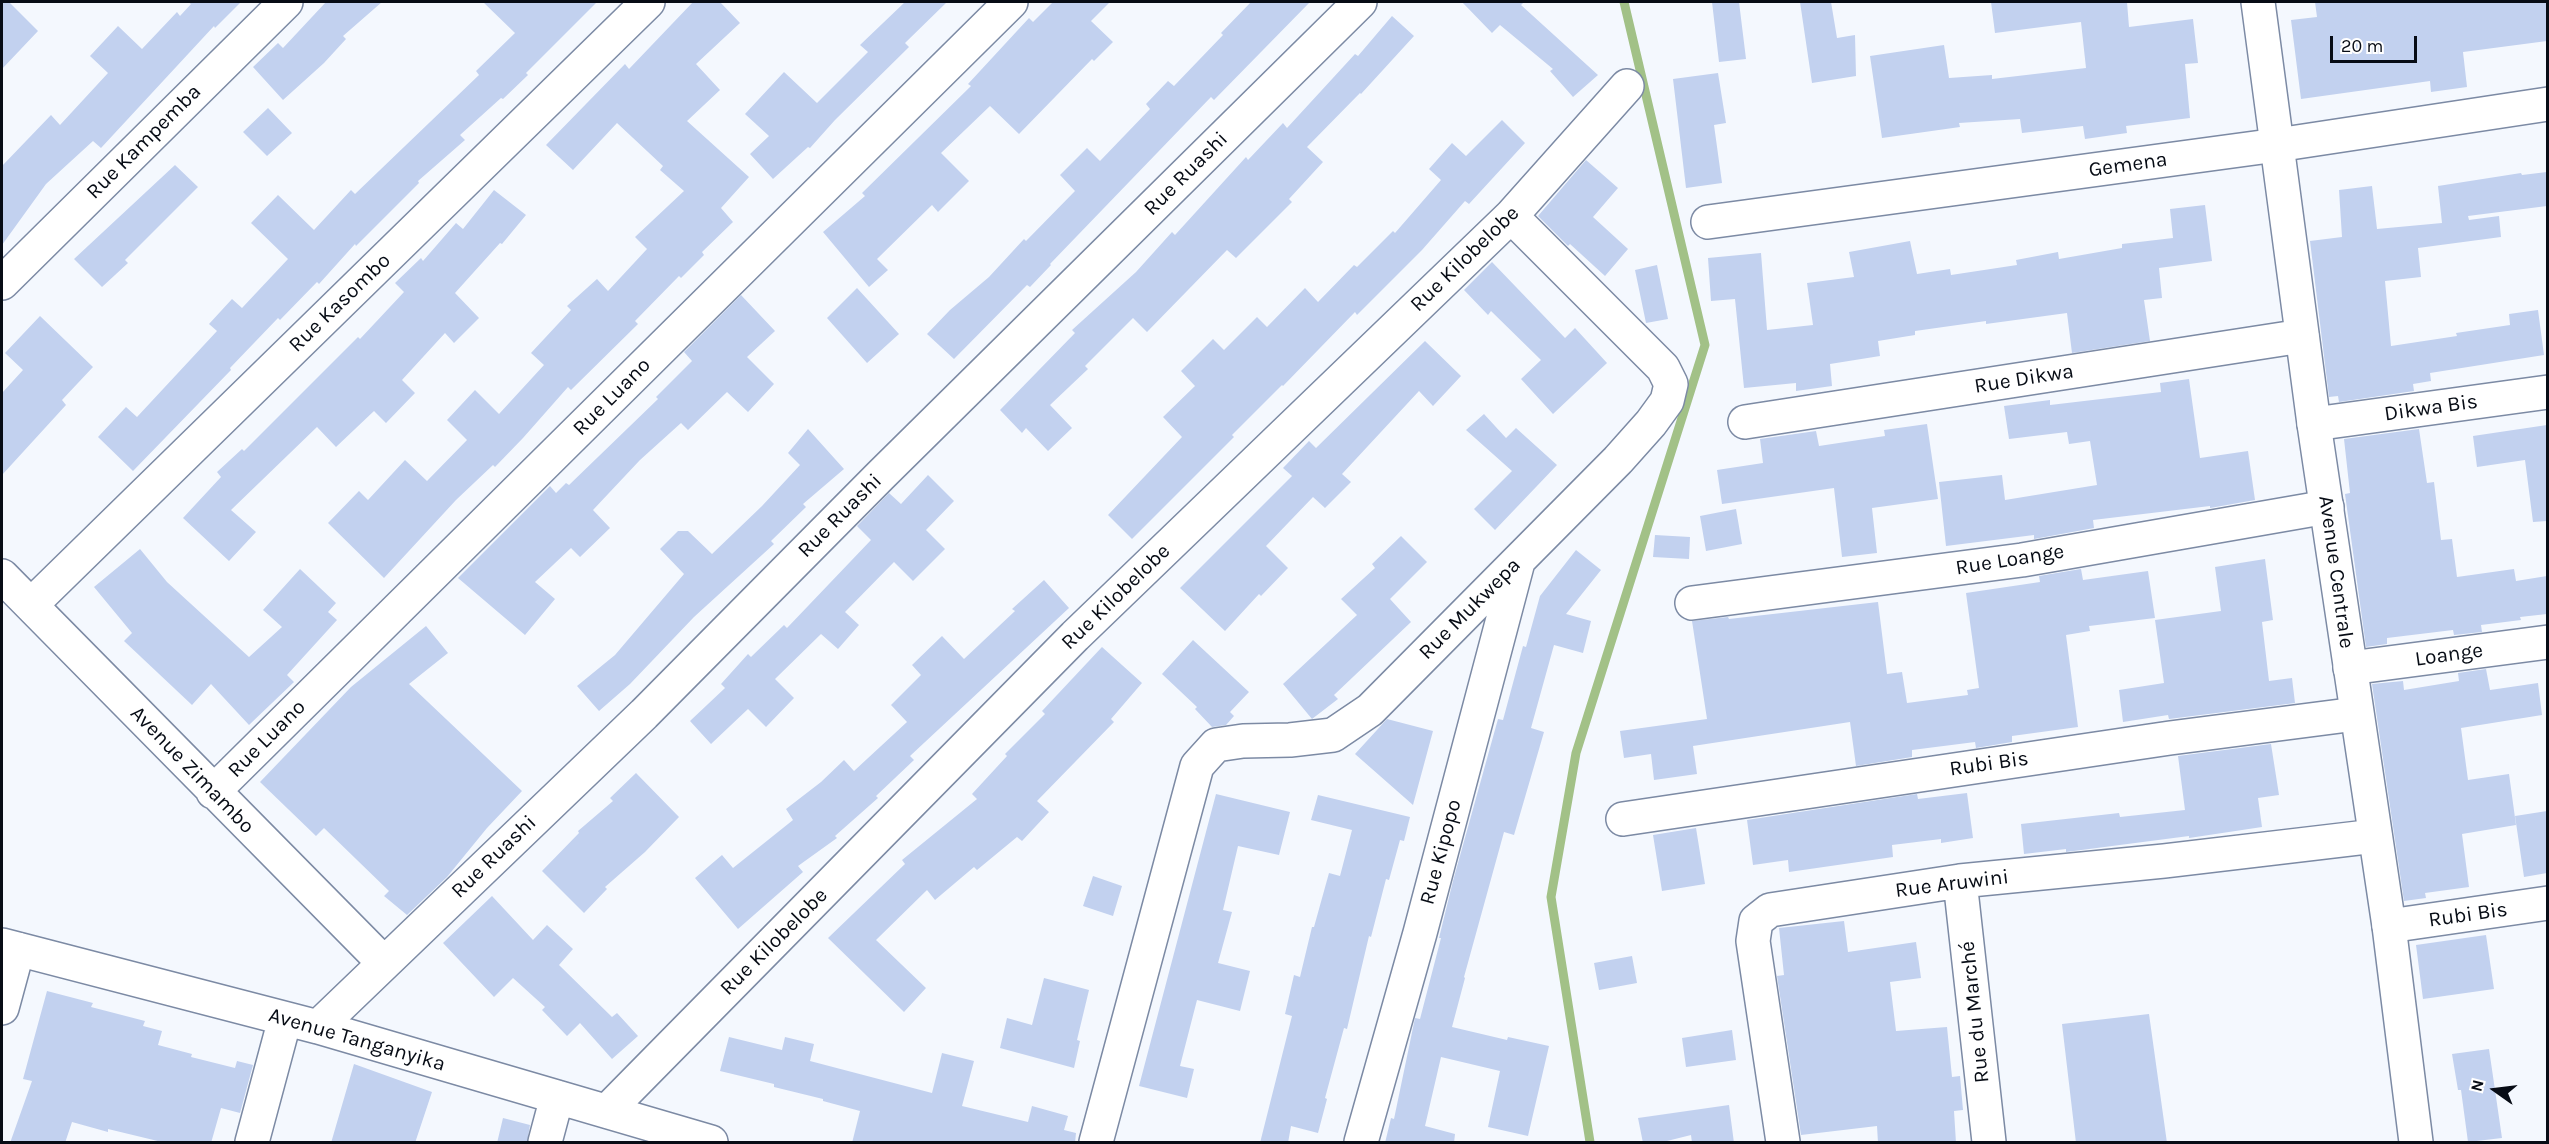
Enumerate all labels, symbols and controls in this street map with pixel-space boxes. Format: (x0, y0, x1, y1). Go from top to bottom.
scale bar (2333, 24, 2420, 62)
text: 20 m (2341, 35, 2383, 57)
street label: Rue Kampemba (81, 79, 207, 205)
street label: Rue Ruashi (1139, 127, 1233, 221)
street label: Gemena (2087, 147, 2169, 183)
street label: Rue Kilobelobe (1405, 201, 1525, 317)
street label: Rue Kasombo (284, 248, 396, 358)
street label: Rue Luano (568, 353, 656, 441)
street label: Rue Dikwa (1973, 359, 2075, 399)
street label: Dikwa Bis (2383, 389, 2479, 427)
street label: Rue Ruashi (793, 469, 887, 563)
street label: Avenue Centrale (2313, 494, 2359, 650)
street label: Rue Kilobelobe (1056, 539, 1176, 655)
street label: Rue Loange (1954, 539, 2066, 581)
street label: Rue Mukwepa (1414, 553, 1526, 665)
street label: Loange (2413, 638, 2485, 672)
street label: Rue Luano (223, 695, 311, 783)
street label: Avenue Zimambo (125, 701, 259, 839)
street label: Rubi Bis (1948, 746, 2030, 782)
street label: Rue Kipopo (1415, 797, 1467, 907)
street label: Rue Ruashi (446, 810, 542, 904)
street label: Rue Aruwini (1894, 865, 2010, 903)
street label: Rue Kilobelobe (715, 883, 833, 1001)
street label: Rubi Bis (2427, 897, 2509, 933)
street label: Rue du Marché (1955, 940, 1995, 1084)
street label: Avenue Tanganyika (266, 1003, 448, 1077)
north arrow (2465, 1060, 2525, 1120)
text: N (2466, 1078, 2488, 1093)

